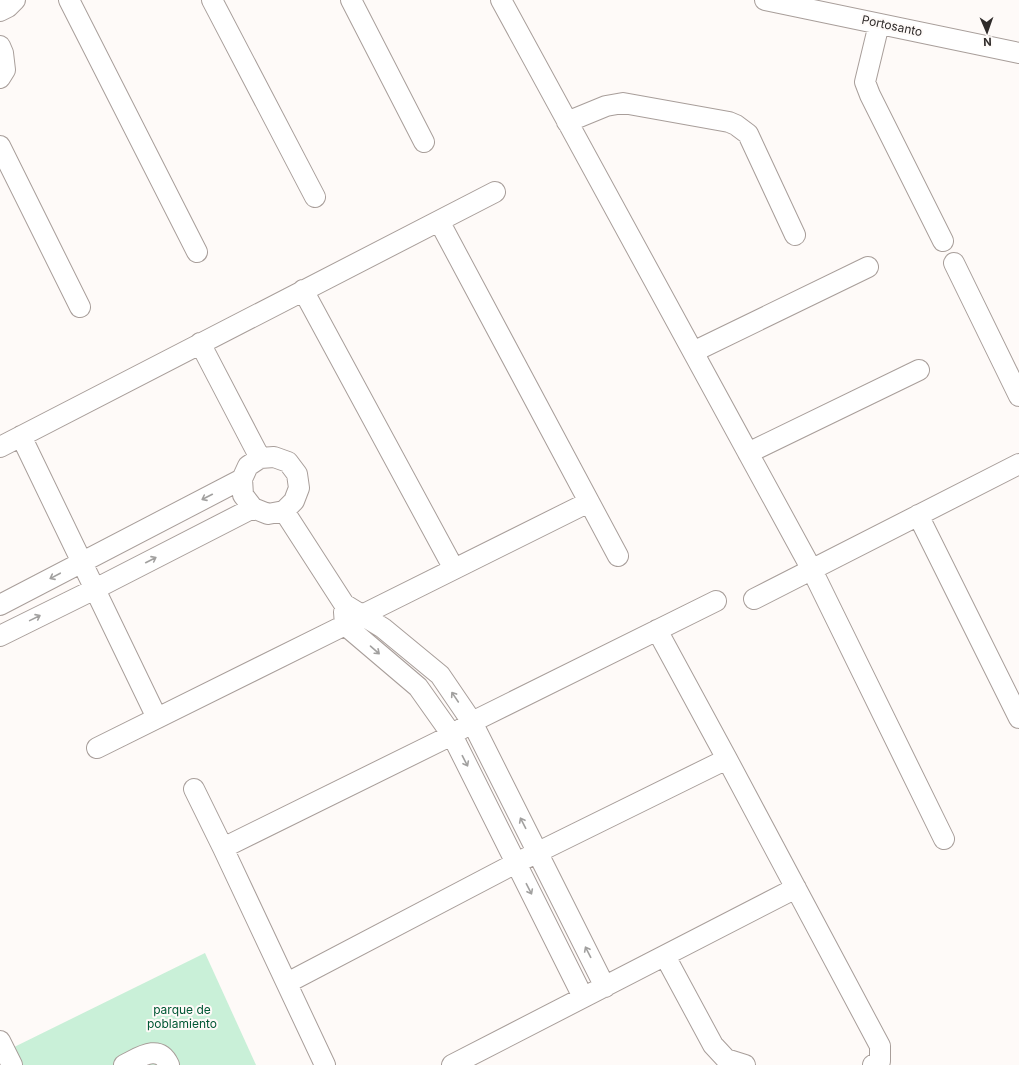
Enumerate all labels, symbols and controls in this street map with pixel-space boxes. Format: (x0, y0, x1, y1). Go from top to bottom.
street label: Portosanto (860, 12, 924, 39)
north arrow (967, 12, 1007, 52)
text: N (983, 35, 992, 49)
one-way arrow (201, 494, 213, 501)
one-way arrow (145, 556, 157, 563)
one-way arrow (49, 573, 61, 581)
one-way arrow (29, 614, 41, 621)
one-way arrow (370, 646, 380, 655)
one-way arrow (451, 691, 459, 702)
one-way arrow (461, 754, 469, 766)
one-way arrow (519, 818, 526, 830)
one-way arrow (526, 883, 533, 895)
one-way arrow (583, 946, 591, 958)
park label: parque de poblamiento (147, 1002, 217, 1031)

